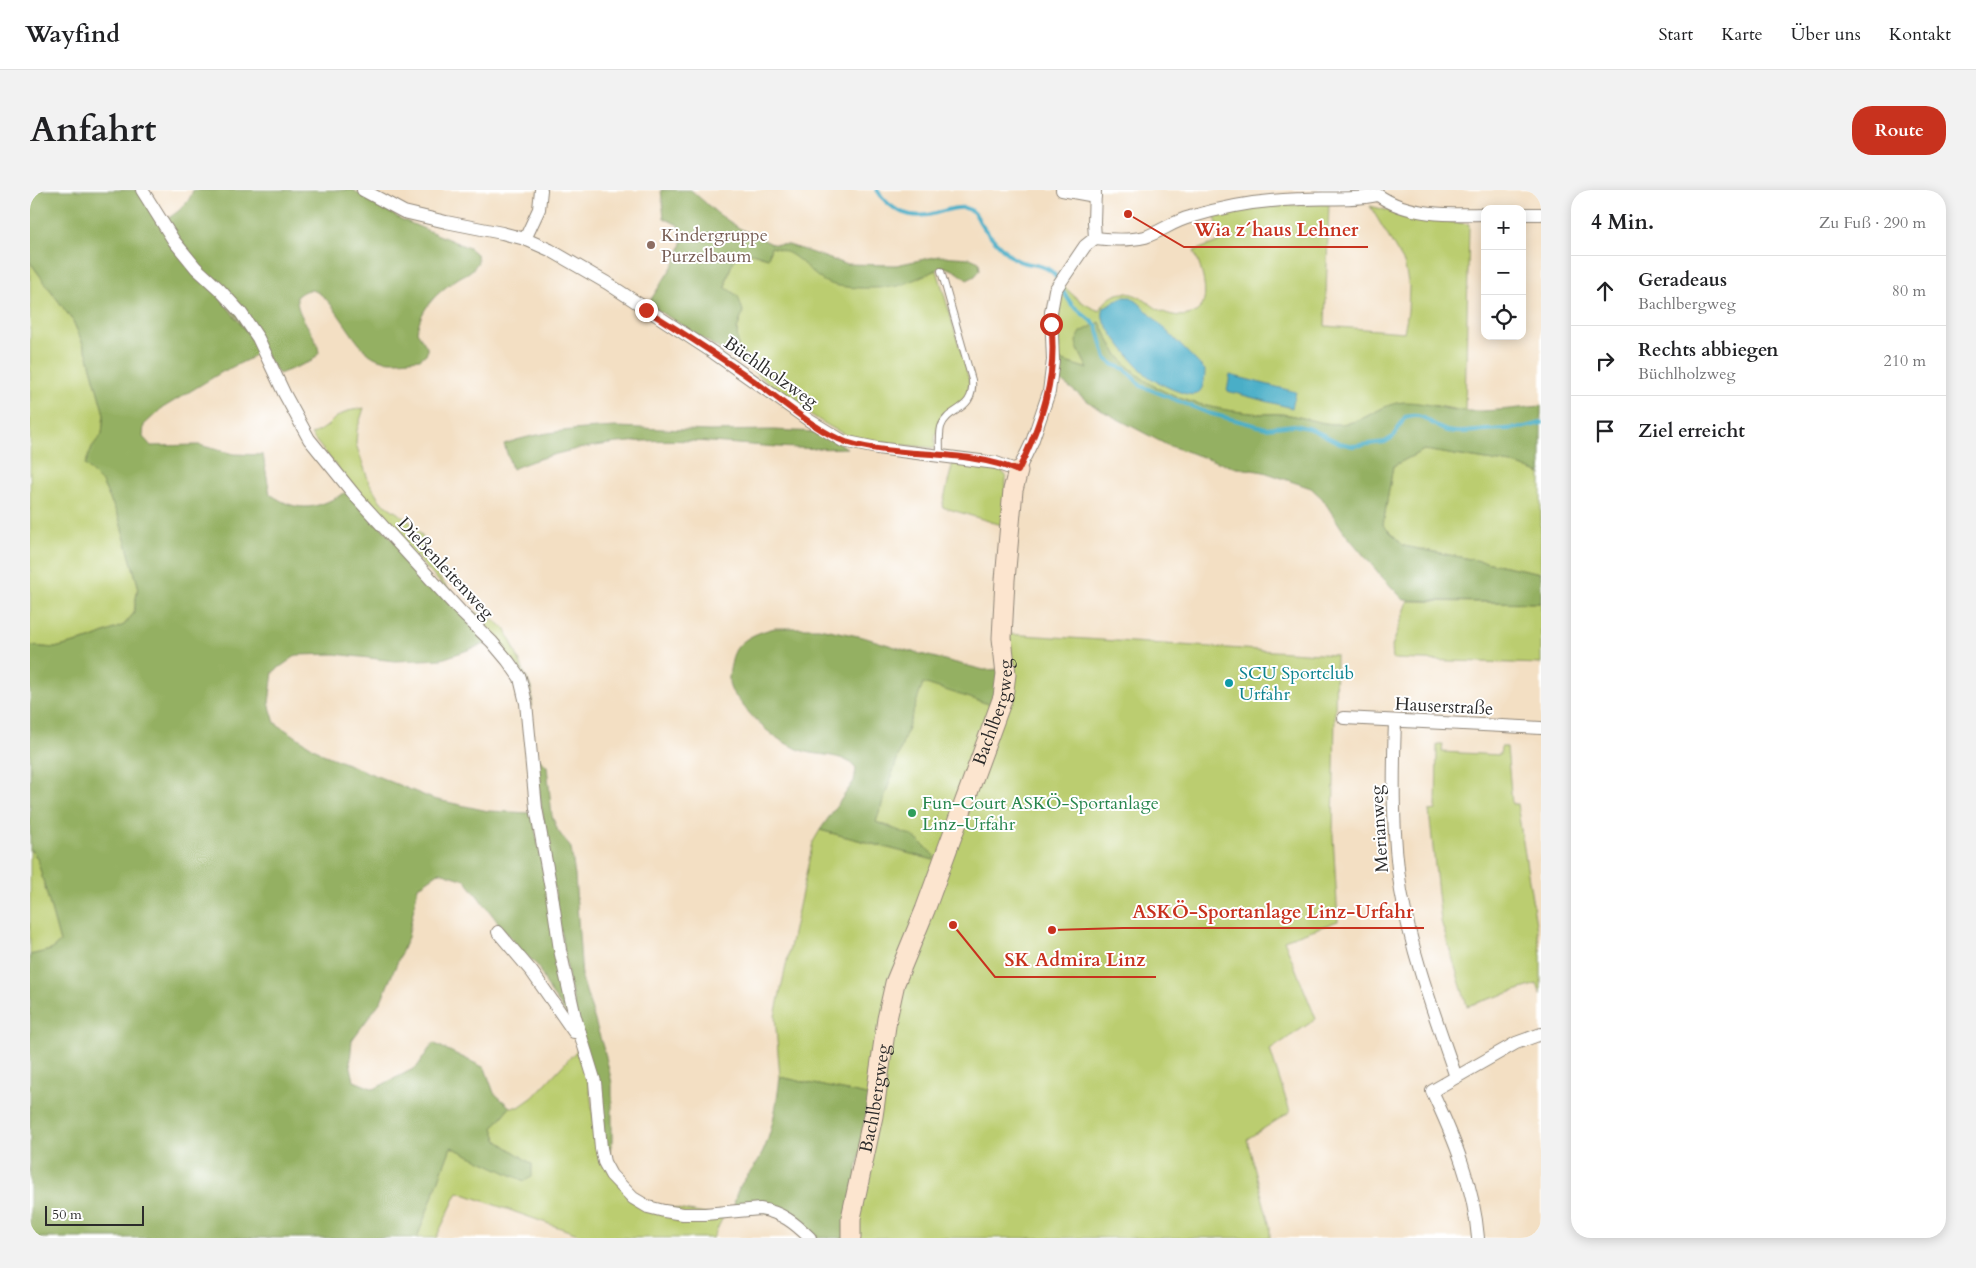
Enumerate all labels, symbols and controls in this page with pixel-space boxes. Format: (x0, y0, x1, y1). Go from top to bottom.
text: Wayfind (25, 18, 120, 51)
text: Start (1658, 22, 1693, 47)
text: Karte (1721, 22, 1763, 47)
text: Über uns (1791, 22, 1861, 47)
text: Kontakt (1889, 22, 1951, 47)
text: Anfahrt (30, 106, 156, 154)
button: Route (1852, 106, 1946, 155)
map controls (1481, 205, 1526, 340)
button: + (1481, 205, 1526, 250)
text: 4 Min. (1591, 208, 1654, 237)
text: Zu Fuß · 290 m (1819, 212, 1926, 234)
callout: Wia z´haus Lehner (1184, 213, 1368, 247)
text: Wia z´haus Lehner (1193, 217, 1359, 243)
place label: Kindergruppe Purzelbaum (661, 223, 768, 269)
marker: Kindergruppe Purzelbaum (645, 239, 657, 251)
button: − (1481, 250, 1526, 295)
text: Geradeaus (1638, 267, 1727, 293)
icon: ahead (1591, 277, 1619, 305)
text: 80 m (1892, 280, 1926, 302)
text: Bachlbergweg (1638, 293, 1736, 315)
button: locate (1481, 295, 1526, 340)
route end (635, 299, 658, 322)
route start (1040, 313, 1063, 336)
street label: Büchlholzweg (719, 331, 824, 415)
text: Rechts abbiegen (1638, 337, 1779, 363)
icon: right (1591, 347, 1619, 375)
text: 210 m (1884, 350, 1926, 372)
text: Büchlholzweg (1638, 363, 1736, 385)
icon: arrive (1591, 417, 1619, 445)
text: Ziel erreicht (1638, 418, 1745, 444)
street label: Dießenleitenweg (392, 512, 500, 626)
street label: Bachlbergweg (967, 657, 1019, 769)
place label: SCU Sportclub Urfahr (1239, 661, 1354, 707)
marker: SCU Sportclub Urfahr (1223, 677, 1235, 689)
street label: Hauserstraße (1394, 691, 1494, 722)
street label: Merianweg (1364, 784, 1395, 873)
place label: Fun-Court ASKÖ-Sportanlage Linz-Urfahr (922, 791, 1159, 837)
marker: Fun-Court ASKÖ-Sportanlage Linz-Urfahr (906, 807, 918, 819)
callout: ASKÖ-Sportanlage Linz-Urfahr (1123, 894, 1424, 928)
text: ASKÖ-Sportanlage Linz-Urfahr (1132, 899, 1414, 925)
callout: SK Admira Linz (995, 943, 1156, 977)
text: SK Admira Linz (1005, 947, 1146, 973)
street label: Bachlbergweg (853, 1041, 896, 1155)
scale bar (45, 1203, 144, 1226)
text: 50 m (52, 1205, 82, 1224)

